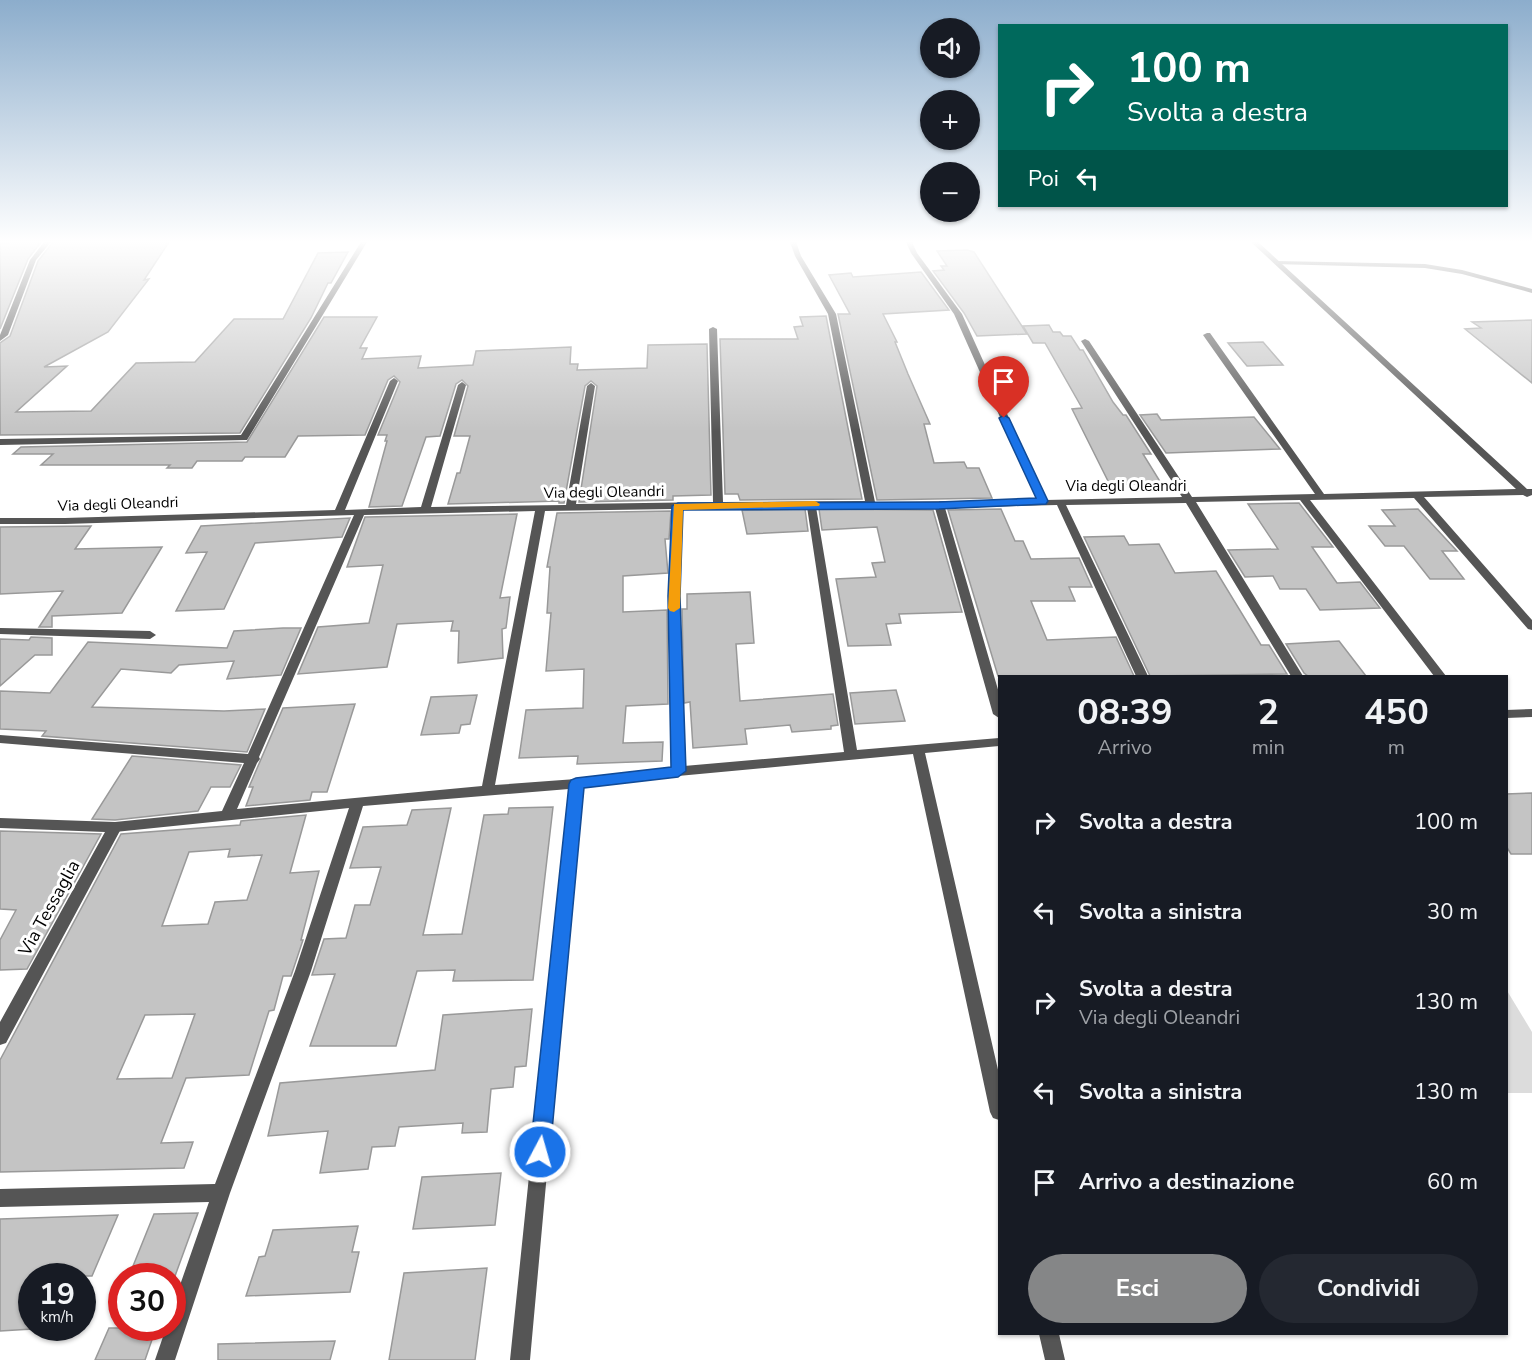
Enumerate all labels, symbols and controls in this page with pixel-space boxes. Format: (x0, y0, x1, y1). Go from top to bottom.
map controls (920, 18, 980, 222)
button: sound (920, 18, 980, 78)
text: 100 m (1127, 40, 1251, 97)
icon: right (1028, 48, 1106, 126)
button: + (920, 90, 980, 150)
text: Svolta a destra (1127, 94, 1308, 131)
button: − (920, 162, 980, 222)
icon: left (1071, 162, 1104, 195)
text: Poi (1028, 164, 1059, 194)
pin (978, 356, 1029, 418)
icon: arrive (987, 365, 1020, 398)
street label: Via degli Oleandri (1065, 476, 1186, 496)
street label: Via degli Oleandri (542, 481, 665, 503)
street label: Via degli Oleandri (56, 492, 179, 516)
text: 08:39 (1077, 688, 1173, 737)
text: 2 (1257, 688, 1279, 737)
text: 450 (1364, 688, 1429, 737)
text: Arrivo (1097, 734, 1152, 761)
text: min (1252, 734, 1285, 761)
text: m (1388, 734, 1405, 761)
icon: right (1028, 806, 1061, 839)
text: Svolta a destra (1079, 807, 1233, 837)
text: 100 m (1414, 807, 1478, 837)
street label: Via Tessaglia (12, 856, 85, 961)
icon: left (1028, 896, 1061, 929)
text: Svolta a sinistra (1079, 897, 1242, 927)
text: 30 m (1427, 897, 1478, 927)
text: Svolta a destra (1079, 974, 1233, 1004)
icon: right (1028, 986, 1061, 1019)
text: 130 m (1414, 987, 1478, 1017)
text: Via degli Oleandri (1079, 1004, 1240, 1031)
icon: left (1028, 1076, 1061, 1109)
text: Svolta a sinistra (1079, 1077, 1242, 1107)
text: 130 m (1414, 1077, 1478, 1107)
position arrow (508, 1120, 572, 1184)
icon: arrive (1028, 1166, 1061, 1199)
text: Arrivo a destinazione (1079, 1167, 1294, 1197)
text: 60 m (1427, 1167, 1478, 1197)
button: Esci (1028, 1254, 1247, 1323)
button: Condividi (1259, 1254, 1478, 1323)
speed limit sign: 30 (108, 1263, 186, 1341)
text: 19 (39, 1274, 75, 1315)
text: km/h (40, 1307, 74, 1327)

